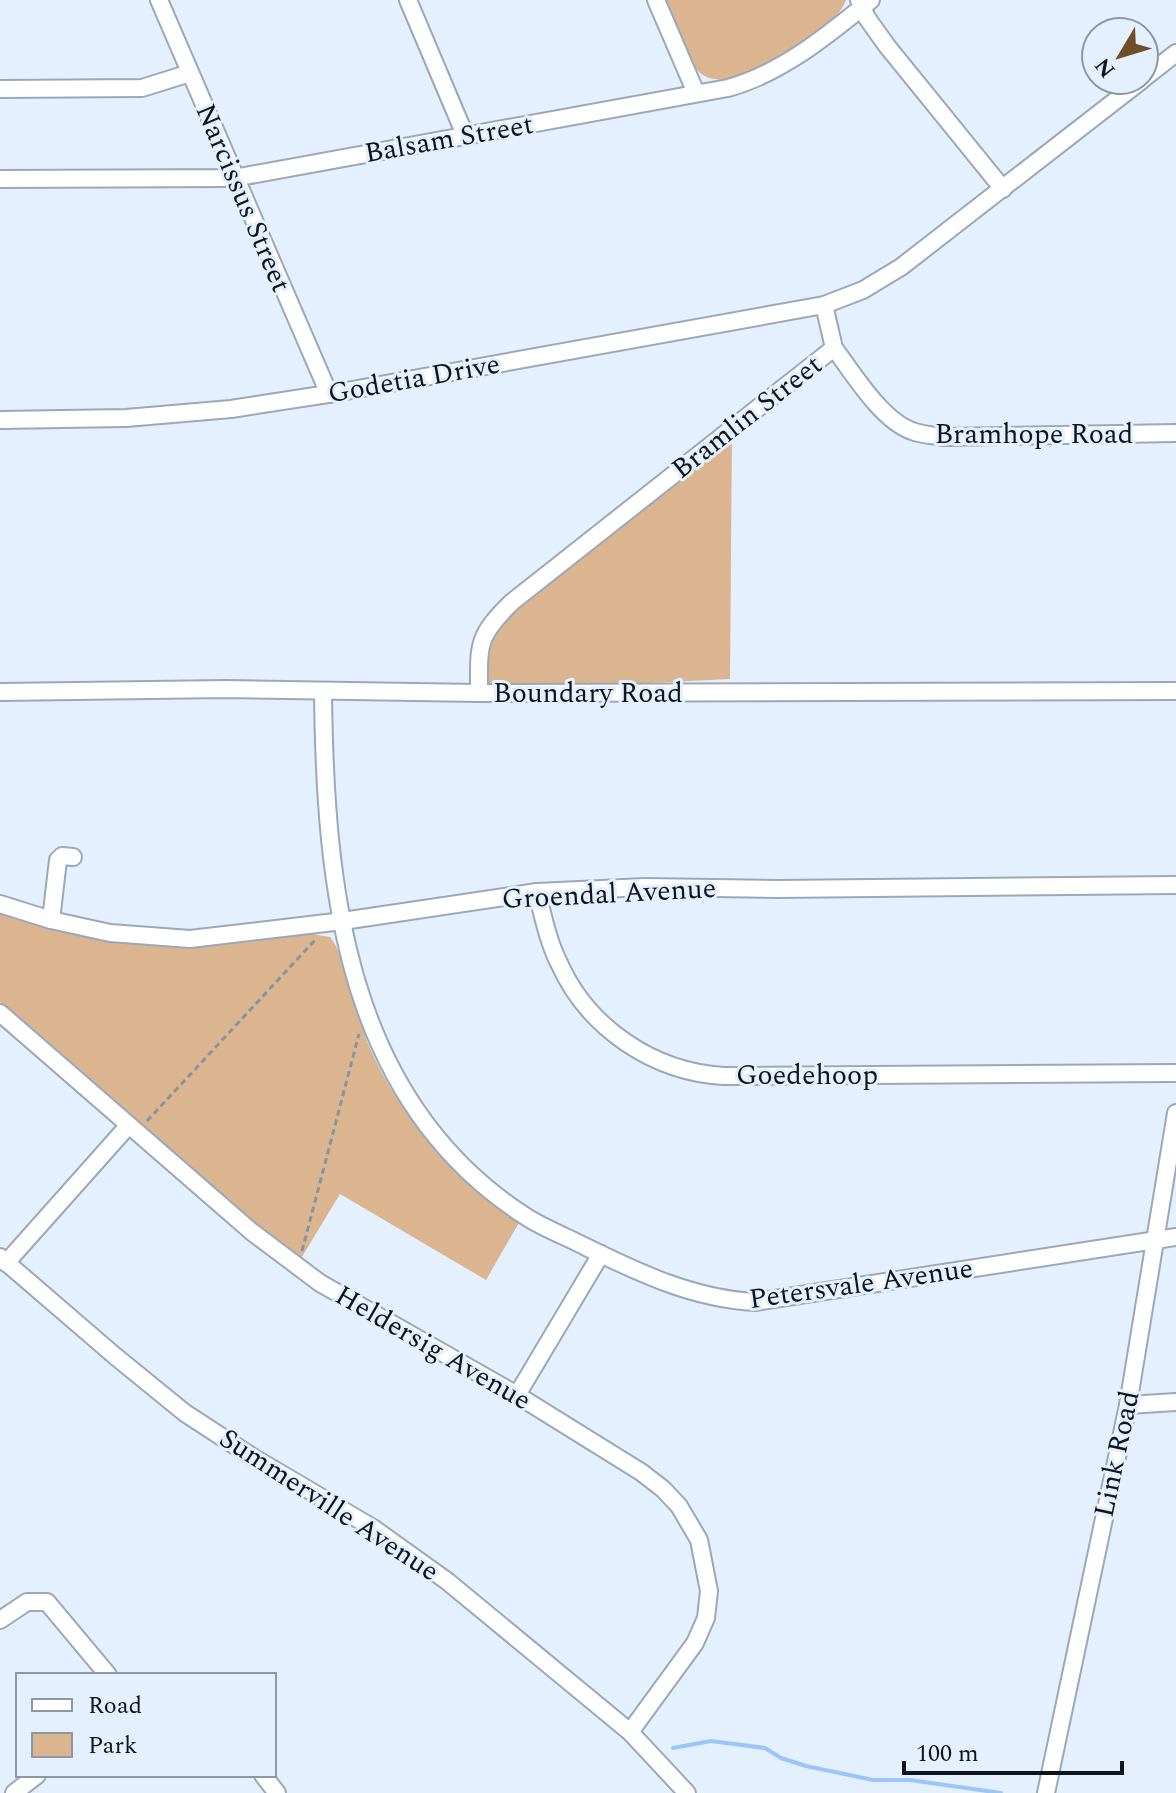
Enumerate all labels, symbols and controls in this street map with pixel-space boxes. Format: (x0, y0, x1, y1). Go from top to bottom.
north arrow (1080, 16, 1160, 96)
text: N (1087, 50, 1124, 85)
street label: Narcissus Street (184, 97, 302, 299)
street label: Balsam Street (361, 103, 537, 175)
street label: Godetia Drive (325, 343, 503, 415)
street label: Bramlin Street (662, 344, 832, 490)
street label: Bramhope Road (935, 413, 1133, 456)
street label: Boundary Road (493, 672, 683, 715)
street label: Groendal Avenue (501, 867, 717, 921)
street label: Goedehoop (736, 1054, 878, 1097)
street label: Petersvale Avenue (746, 1247, 976, 1321)
street label: Heldersig Avenue (327, 1274, 539, 1422)
street label: Link Road (1083, 1387, 1151, 1521)
street label: Summerville Avenue (210, 1418, 448, 1592)
legend (16, 1673, 276, 1777)
text: Road (88, 1688, 142, 1724)
scale bar (904, 1725, 1122, 1775)
text: Park (88, 1728, 138, 1764)
text: 100 m (916, 1736, 979, 1772)

